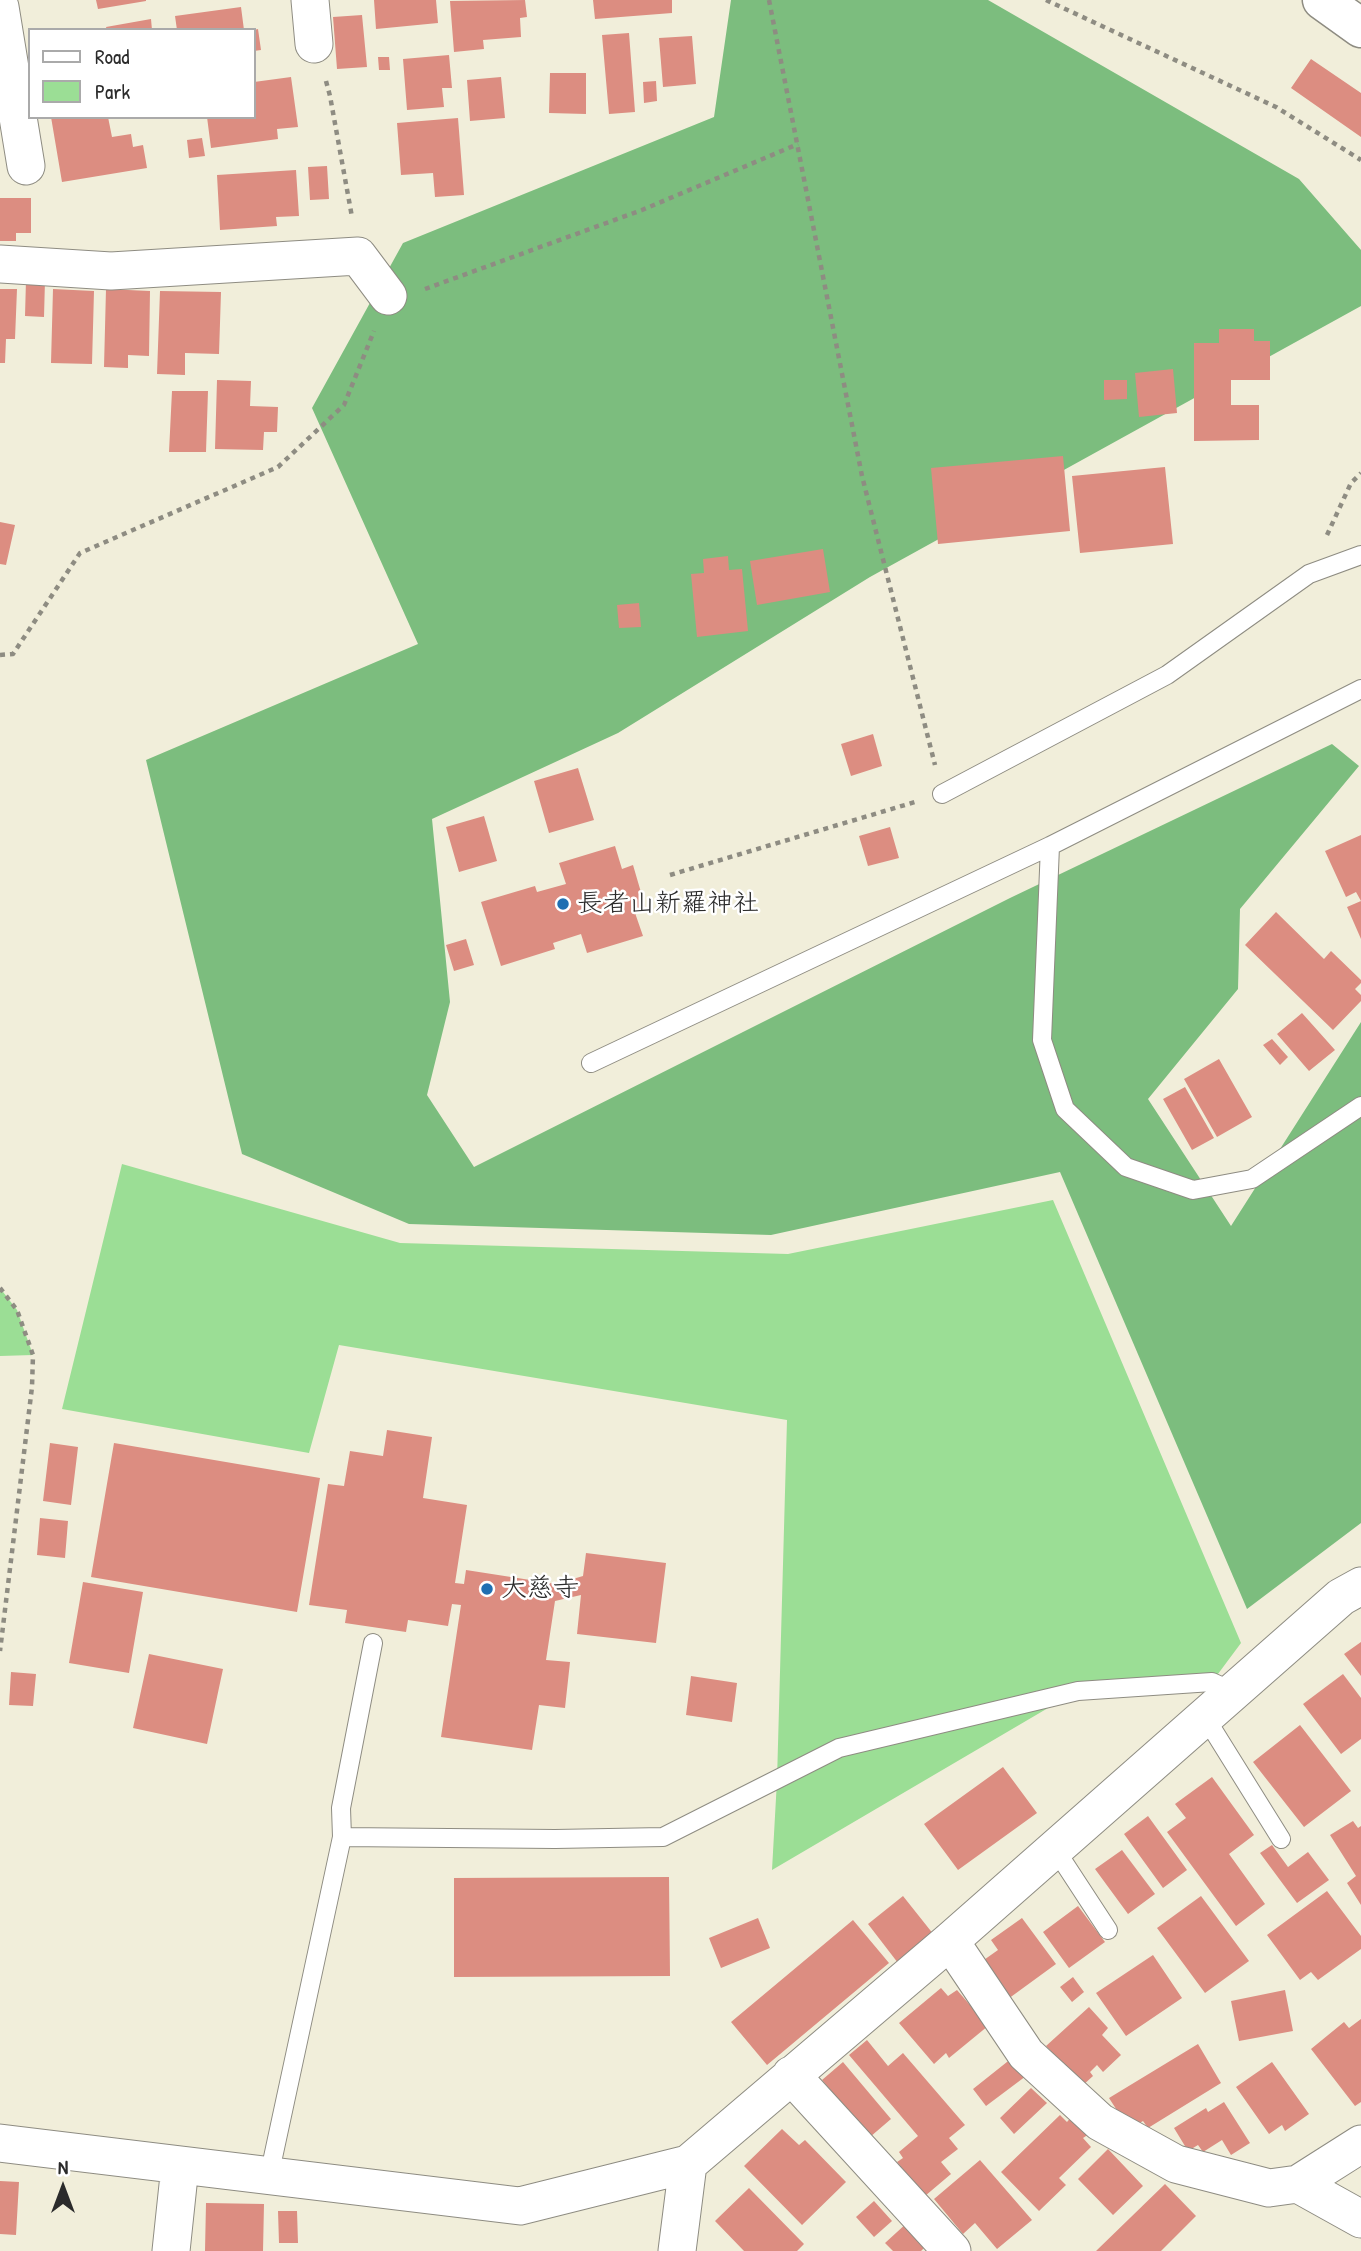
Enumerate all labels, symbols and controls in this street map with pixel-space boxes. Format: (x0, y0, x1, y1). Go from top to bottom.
legend (28, 28, 256, 119)
text: Road (95, 42, 129, 71)
text: Park (95, 77, 130, 106)
place label: 長者山新羅神社 (577, 888, 759, 920)
marker: 長者山新羅神社 (555, 896, 571, 912)
place label: 大慈寺 (501, 1573, 579, 1605)
marker: 大慈寺 (479, 1581, 495, 1597)
north arrow (28, 2153, 98, 2223)
text: N (58, 2154, 68, 2180)

